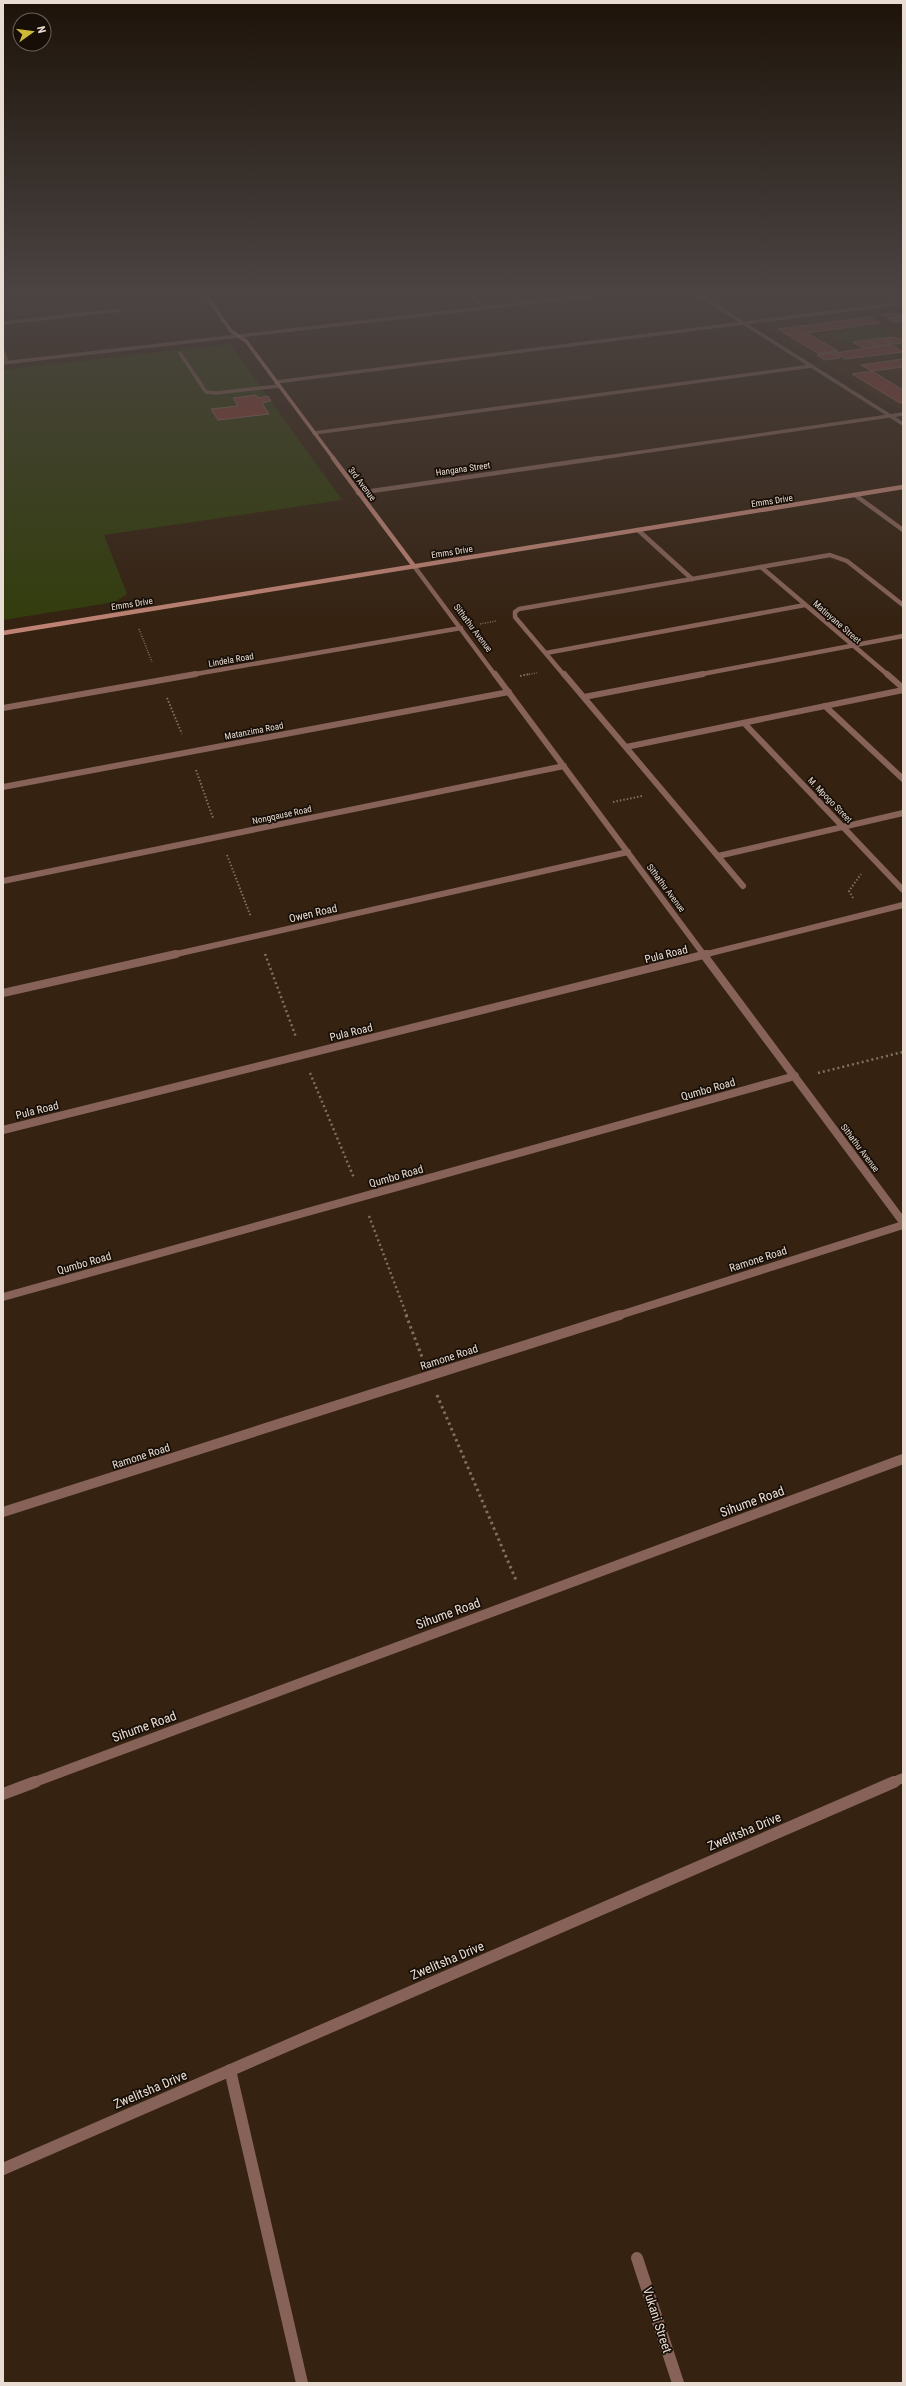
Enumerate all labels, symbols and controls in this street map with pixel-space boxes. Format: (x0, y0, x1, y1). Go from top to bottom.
north arrow (12, 12, 52, 52)
text: N (34, 25, 48, 35)
street label: Hangana Street (435, 460, 491, 478)
street label: 3rd Avenue (346, 465, 378, 503)
street label: Emms Drive (750, 493, 794, 509)
street label: Emms Drive (430, 544, 474, 560)
street label: Emms Drive (110, 596, 154, 612)
street label: Matinyane Street (811, 599, 863, 646)
street label: Sithathu Avenue (452, 602, 494, 654)
street label: Lindela Road (208, 651, 254, 669)
street label: Matanzima Road (224, 720, 284, 742)
street label: M. Mpogo Street (806, 775, 854, 825)
street label: Nongqause Road (251, 804, 313, 826)
street label: Sithathu Avenue (645, 862, 687, 914)
street label: Owen Road (288, 902, 338, 925)
street label: Pula Road (643, 943, 689, 966)
street label: Pula Road (328, 1021, 374, 1044)
street label: Qumbo Road (680, 1076, 737, 1103)
street label: Pula Road (14, 1099, 60, 1122)
street label: Sithathu Avenue (839, 1122, 881, 1174)
street label: Qumbo Road (368, 1163, 425, 1190)
street label: Ramone Road (728, 1244, 789, 1275)
street label: Qumbo Road (56, 1250, 113, 1277)
street label: Ramone Road (419, 1342, 480, 1373)
street label: Ramone Road (111, 1441, 172, 1472)
street label: Sihume Road (718, 1483, 786, 1520)
street label: Sihume Road (414, 1595, 482, 1632)
street label: Sihume Road (110, 1708, 178, 1745)
street label: Zwelitsha Drive (705, 1809, 783, 1854)
street label: Zwelitsha Drive (408, 1938, 486, 1983)
street label: Zwelitsha Drive (111, 2067, 189, 2112)
street label: Vukani Street (640, 2285, 675, 2355)

